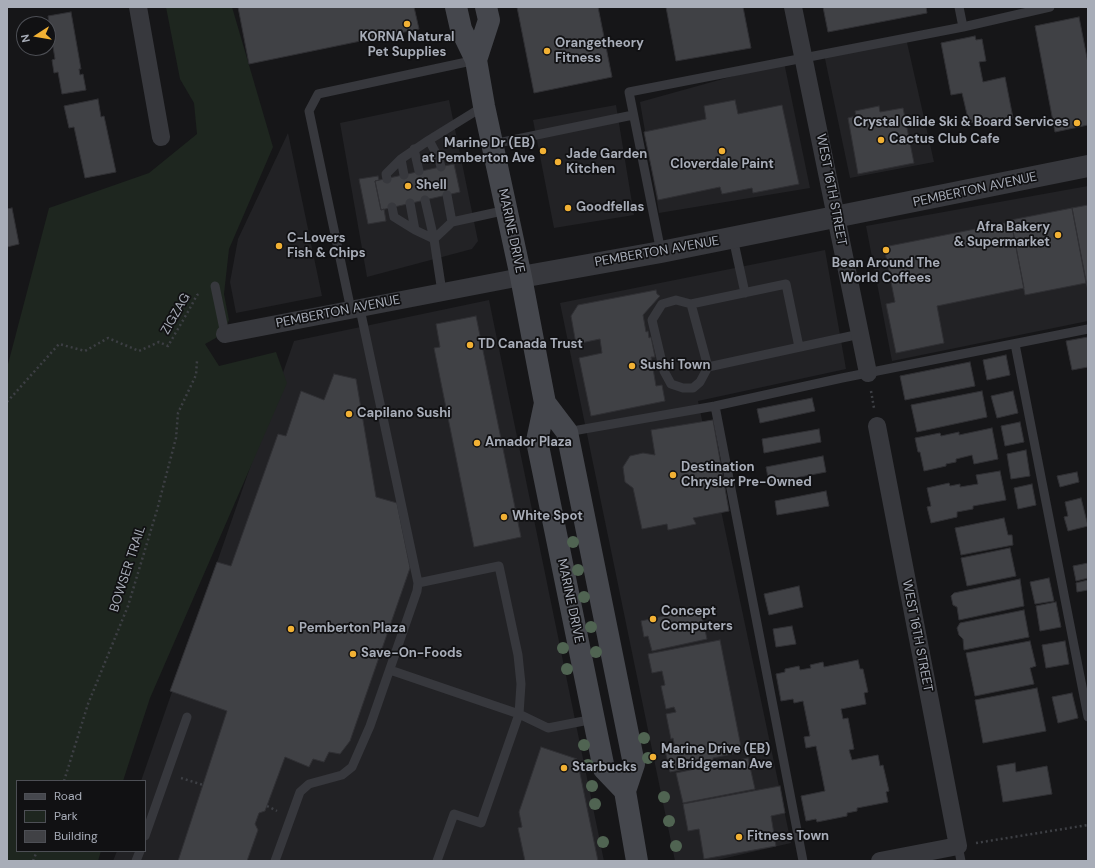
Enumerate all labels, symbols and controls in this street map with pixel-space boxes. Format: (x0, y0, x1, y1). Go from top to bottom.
north arrow (16, 16, 56, 56)
marker: KORNA Natural Pet Supplies (402, 19, 412, 29)
place label: KORNA Natural Pet Supplies (359, 30, 455, 61)
text: N (18, 33, 33, 44)
place label: Orangetheory Fitness (555, 36, 644, 67)
marker: Orangetheory Fitness (542, 46, 552, 56)
place label: Crystal Glide Ski & Board Services (853, 115, 1069, 131)
marker: Crystal Glide Ski & Board Services (1072, 118, 1082, 128)
place label: Cactus Club Cafe (889, 132, 1000, 148)
street label: WEST 16TH STREET (812, 133, 850, 247)
marker: Cactus Club Cafe (876, 135, 886, 145)
place label: Marine Dr (EB) at Pemberton Ave (422, 136, 535, 167)
marker: Marine Dr (EB) at Pemberton Ave (538, 146, 548, 156)
marker: Cloverdale Paint (717, 146, 727, 156)
place label: Jade Garden Kitchen (566, 147, 647, 178)
marker: Jade Garden Kitchen (553, 157, 563, 167)
place label: Cloverdale Paint (670, 157, 774, 173)
street label: PEMBERTON AVENUE (912, 169, 1038, 211)
place label: Shell (416, 178, 447, 194)
marker: Shell (403, 181, 413, 191)
street label: MARINE DRIVE (494, 187, 528, 275)
place label: Goodfellas (576, 200, 644, 216)
marker: Goodfellas (563, 203, 573, 213)
place label: Afra Bakery & Supermarket (954, 220, 1050, 251)
marker: Afra Bakery & Supermarket (1053, 230, 1063, 240)
place label: C-Lovers Fish & Chips (287, 231, 366, 262)
street label: PEMBERTON AVENUE (593, 233, 721, 271)
marker: C-Lovers Fish & Chips (274, 241, 284, 251)
marker: Bean Around The World Coffees (881, 245, 891, 255)
place label: Bean Around The World Coffees (832, 256, 940, 287)
street label: ZIGZAG (158, 291, 194, 337)
street label: PEMBERTON AVENUE (275, 292, 401, 332)
place label: TD Canada Trust (478, 337, 583, 353)
marker: TD Canada Trust (465, 340, 475, 350)
place label: Sushi Town (640, 358, 710, 374)
marker: Sushi Town (627, 361, 637, 371)
place label: Capilano Sushi (357, 406, 451, 422)
marker: Capilano Sushi (344, 409, 354, 419)
place label: Amador Plaza (485, 435, 572, 451)
marker: Amador Plaza (472, 438, 482, 448)
place label: Destination Chrysler Pre-Owned (681, 460, 812, 491)
marker: Destination Chrysler Pre-Owned (668, 470, 678, 480)
place label: White Spot (512, 509, 583, 525)
marker: White Spot (499, 512, 509, 522)
street label: BOWSER TRAIL (107, 524, 149, 614)
street label: MARINE DRIVE (553, 557, 587, 645)
street label: WEST 16TH STREET (898, 579, 936, 693)
place label: Concept Computers (661, 604, 733, 635)
marker: Concept Computers (648, 614, 658, 624)
place label: Pemberton Plaza (299, 621, 406, 637)
marker: Pemberton Plaza (286, 624, 296, 634)
place label: Save-On-Foods (361, 646, 463, 662)
marker: Save-On-Foods (348, 649, 358, 659)
place label: Marine Drive (EB) at Bridgeman Ave (661, 742, 773, 773)
marker: Marine Drive (EB) at Bridgeman Ave (648, 752, 658, 762)
place label: Starbucks (572, 760, 637, 776)
marker: Starbucks (559, 763, 569, 773)
legend (16, 780, 146, 852)
text: Road (54, 788, 82, 804)
text: Park (54, 808, 78, 824)
text: Building (54, 828, 98, 844)
place label: Fitness Town (747, 829, 829, 845)
marker: Fitness Town (734, 832, 744, 842)

